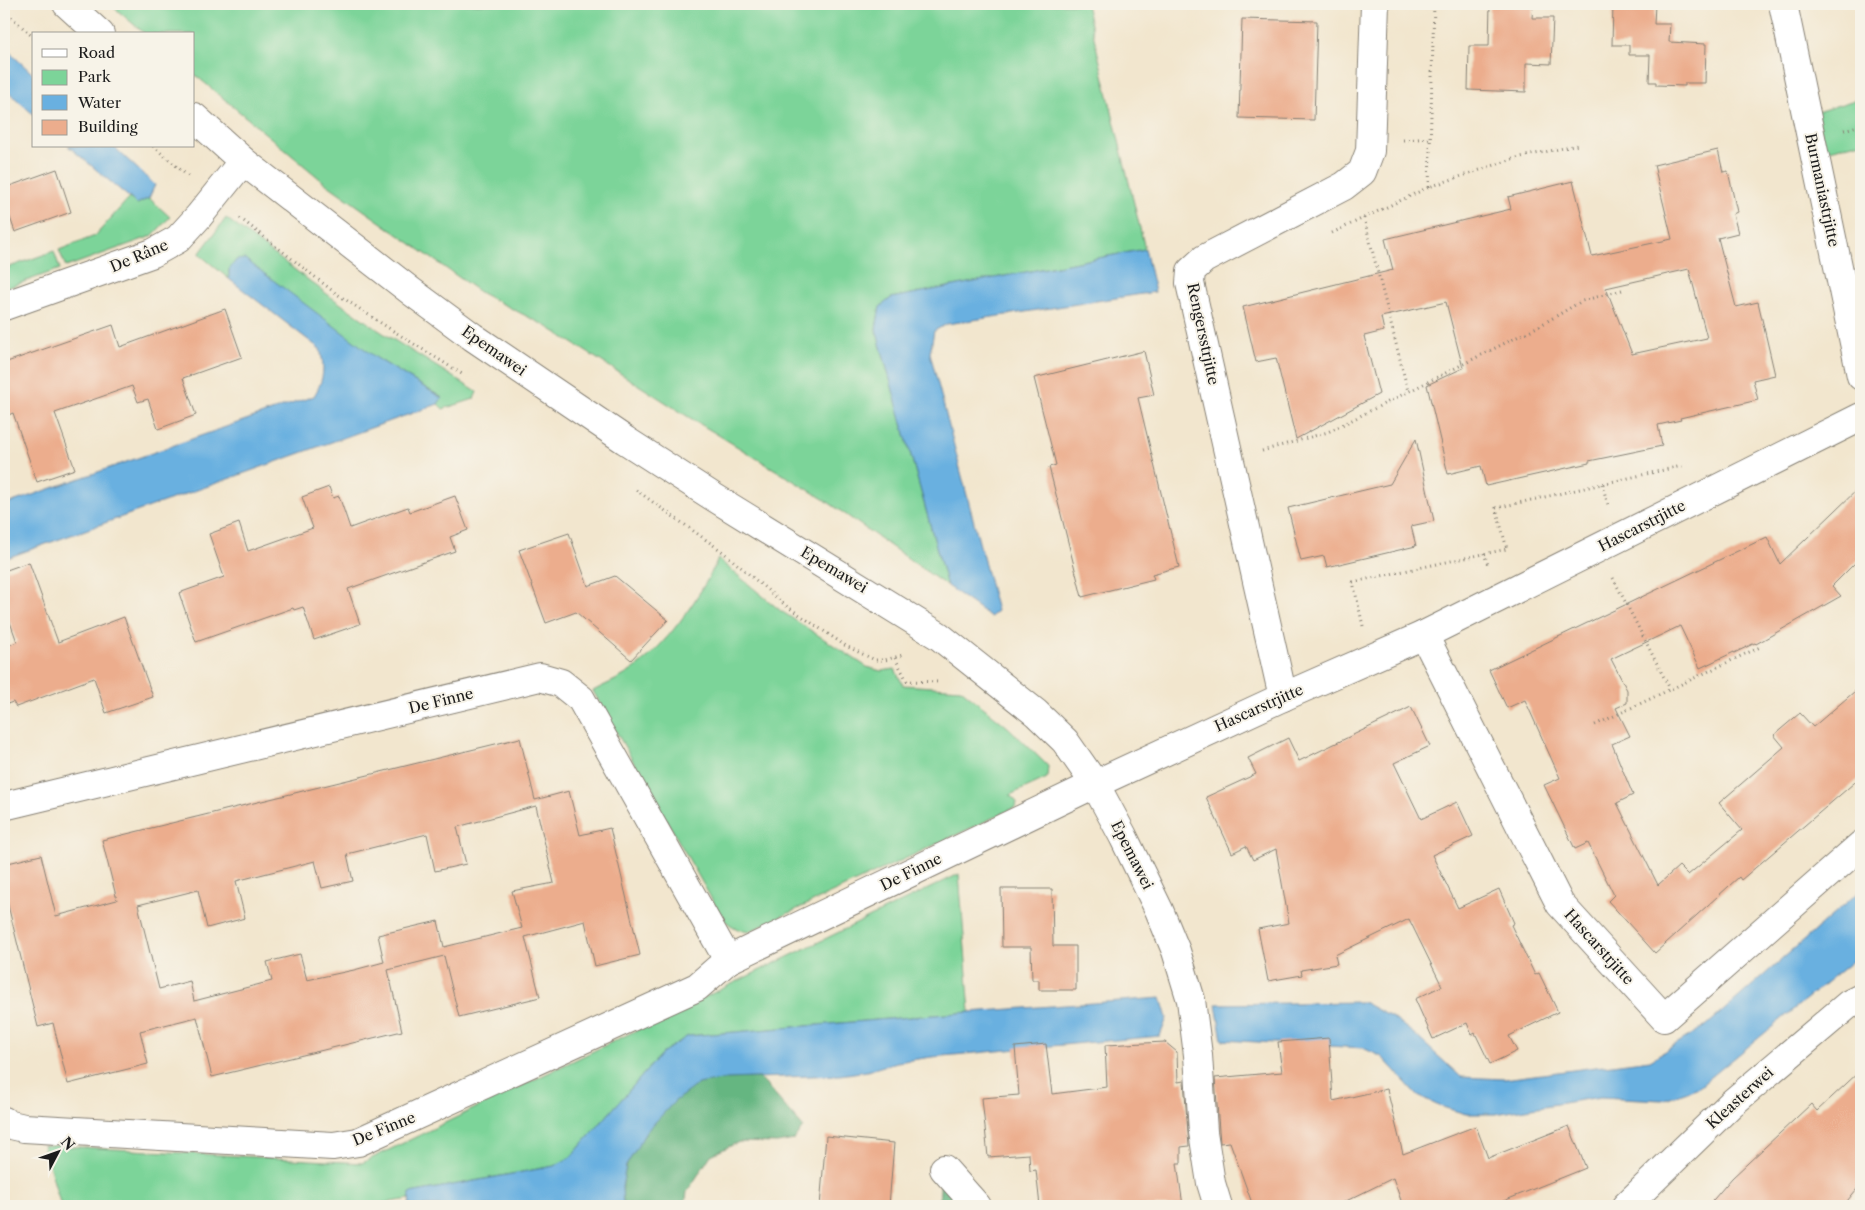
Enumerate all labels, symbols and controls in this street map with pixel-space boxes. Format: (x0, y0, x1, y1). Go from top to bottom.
legend (32, 32, 195, 148)
text: Road (78, 43, 115, 62)
text: Park (78, 67, 112, 86)
text: Water (77, 93, 122, 112)
text: Building (78, 117, 138, 136)
street label: Burmaniastrjitte (1801, 131, 1844, 248)
street label: De Râne (107, 235, 171, 276)
street label: Rengersstrjitte (1183, 281, 1224, 387)
street label: Epemawei (458, 321, 531, 380)
street label: Hascarstrjitte (1595, 495, 1688, 556)
street label: Epemawei (797, 542, 871, 597)
street label: Hascarstrjitte (1211, 680, 1306, 736)
street label: De Finne (407, 683, 475, 718)
street label: Epemawei (1107, 817, 1158, 893)
street label: De Finne (877, 849, 945, 895)
street label: Hascarstrjitte (1560, 905, 1638, 988)
street label: Kleasterwei (1702, 1062, 1778, 1133)
street label: De Finne (350, 1107, 418, 1150)
north arrow (32, 1128, 82, 1178)
text: N (57, 1133, 79, 1154)

